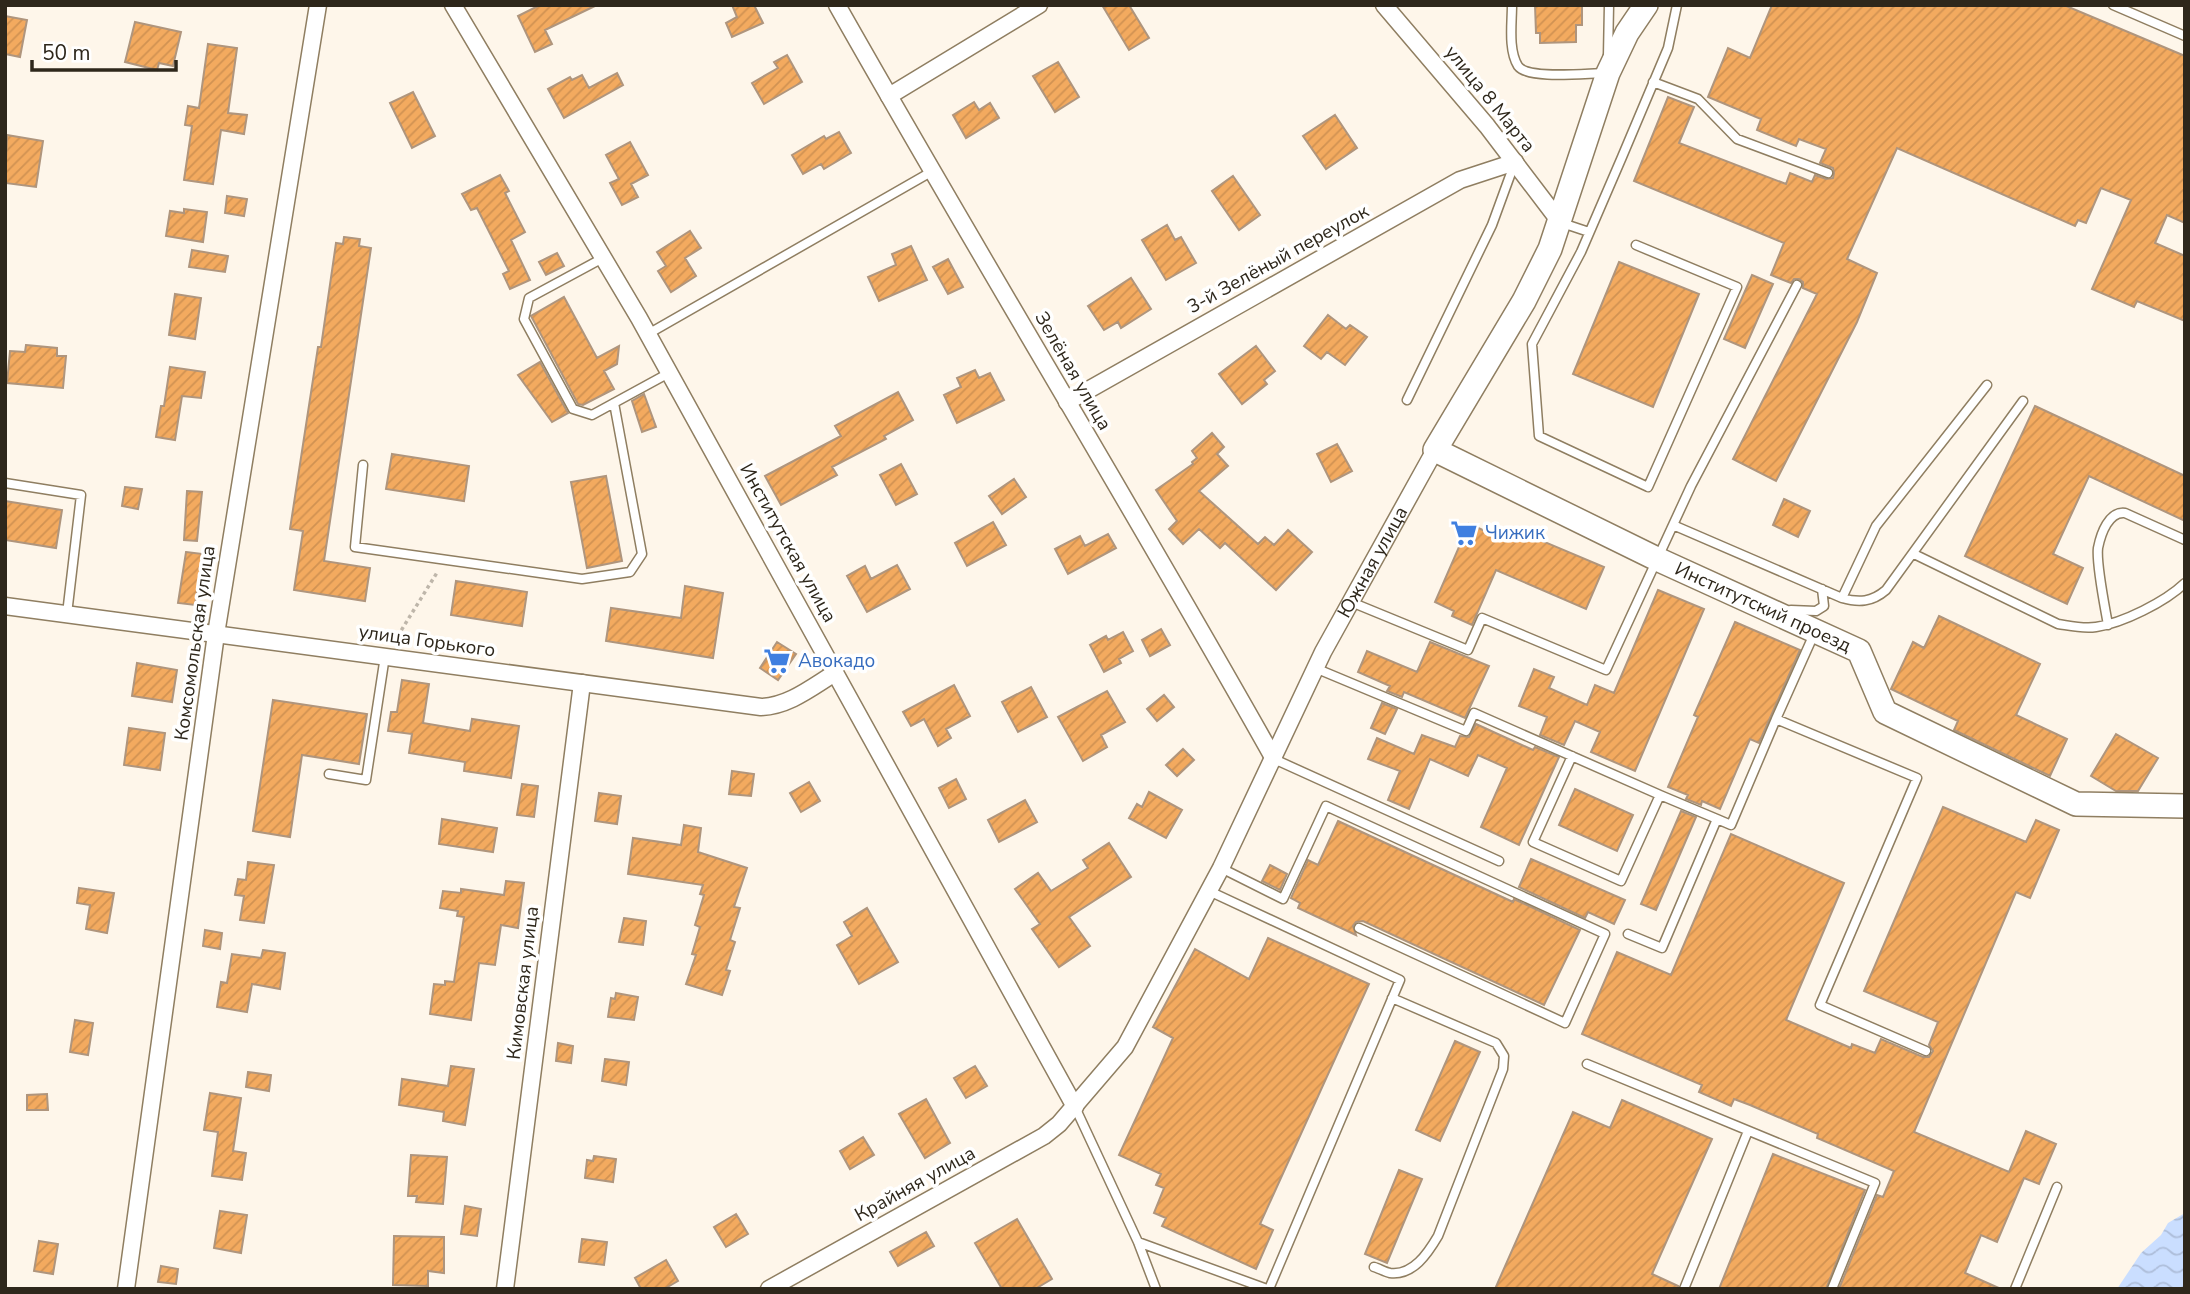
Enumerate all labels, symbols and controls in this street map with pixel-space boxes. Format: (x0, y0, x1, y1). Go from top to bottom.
scale bar (32, 28, 175, 72)
text: 50 m (42, 39, 91, 67)
street label: улица 8 Марта (1439, 40, 1541, 158)
street label: 3-й Зелёный переулок (1182, 198, 1374, 320)
street label: Зелёная улица (1028, 307, 1118, 435)
street label: Институтская улица (733, 459, 843, 627)
street label: Южная улица (1331, 502, 1414, 623)
supermarket icon: Чижик (1449, 518, 1479, 548)
place label: Чижик (1485, 520, 1545, 546)
street label: Комсомольская улица (168, 544, 222, 742)
street label: Институтский проезд (1671, 556, 1855, 659)
street label: улица Горького (357, 619, 497, 663)
supermarket icon: Авокадо (762, 646, 792, 676)
place label: Авокадо (798, 648, 875, 674)
street label: Кимовская улица (501, 905, 545, 1061)
street label: Крайняя улица (850, 1140, 980, 1228)

